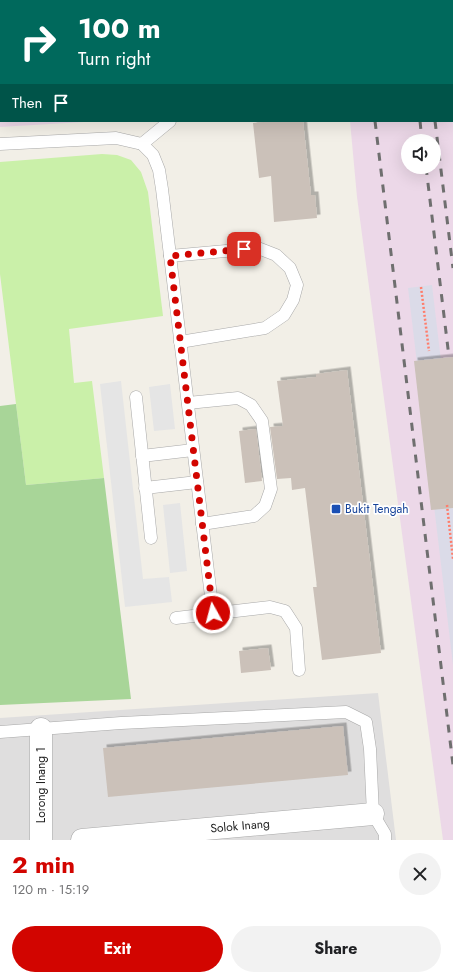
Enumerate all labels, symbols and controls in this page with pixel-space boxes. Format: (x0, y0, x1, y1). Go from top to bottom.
text: 100 m (78, 8, 161, 49)
icon: right (12, 16, 64, 68)
text: Turn right (78, 46, 150, 72)
text: Then (12, 92, 42, 114)
icon: arrive (50, 92, 72, 114)
map controls (401, 134, 441, 174)
button: sound (401, 134, 441, 174)
pin (227, 232, 261, 266)
icon: arrive (233, 238, 255, 260)
place label: Bukit Tengah (345, 500, 409, 518)
marker: Bukit Tengah (330, 503, 342, 515)
position arrow (192, 592, 234, 634)
street label: Lorong Inang 1 (32, 747, 50, 823)
street label: Solok Inang (210, 814, 270, 838)
text: 2 min (12, 847, 75, 882)
button: close (399, 853, 441, 895)
text: 120 m · 15:19 (12, 880, 89, 899)
button: Exit (12, 926, 223, 972)
button: Share (231, 926, 441, 972)

